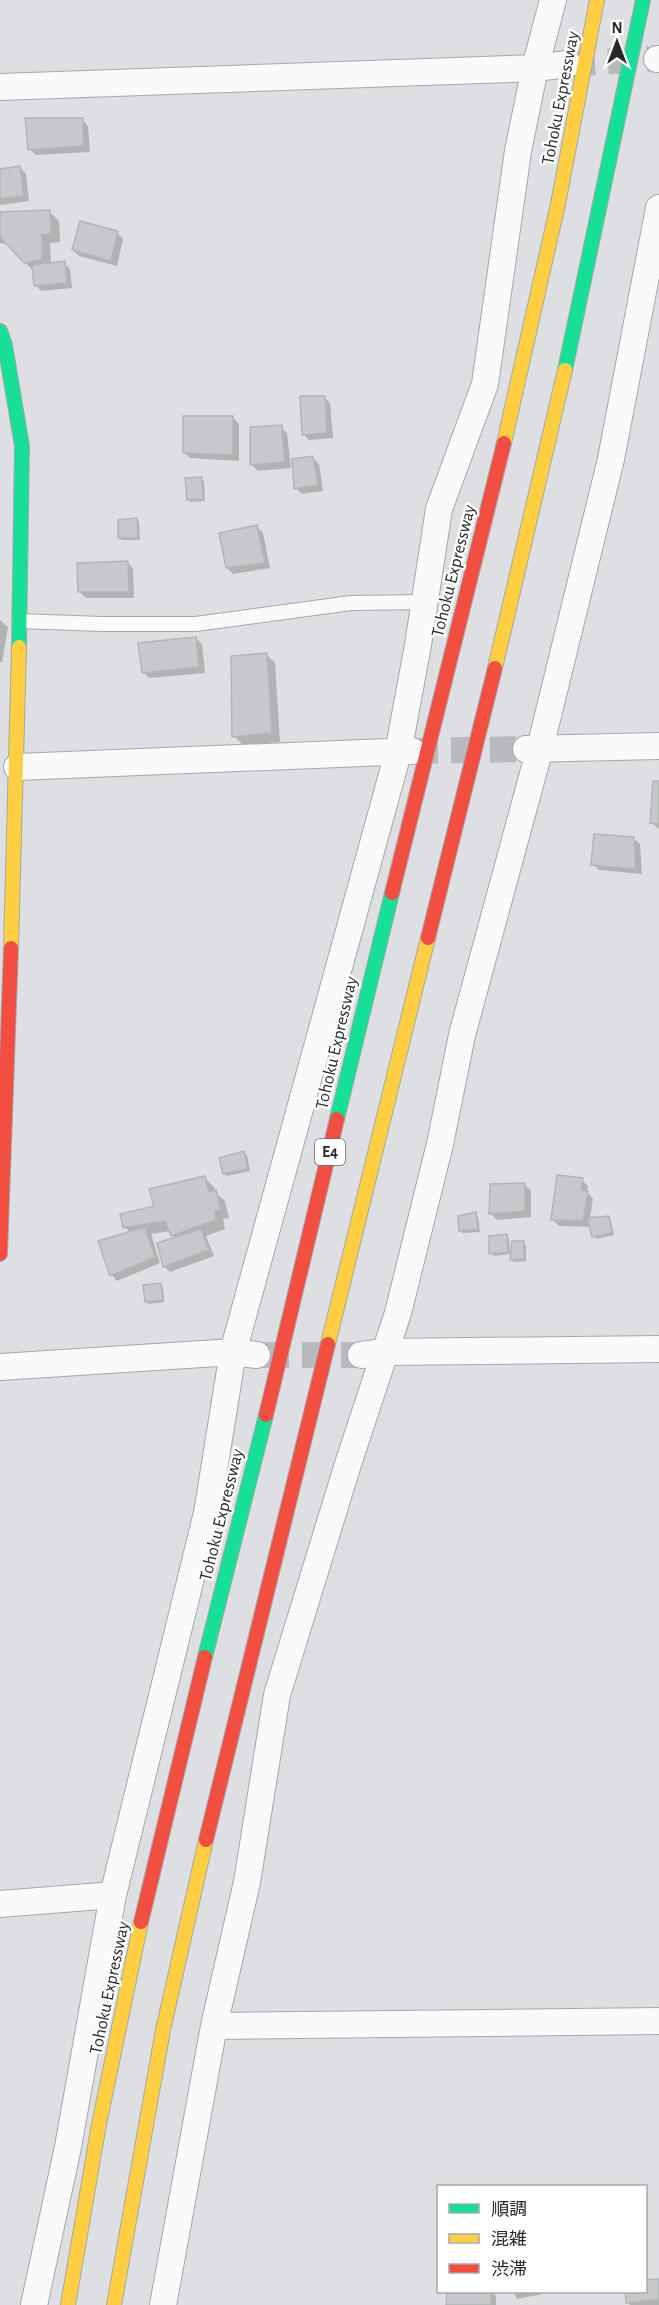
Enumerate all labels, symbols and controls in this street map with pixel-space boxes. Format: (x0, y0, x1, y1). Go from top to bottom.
north arrow (587, 12, 647, 72)
text: N (611, 20, 623, 36)
street label: Tohoku Expressway (539, 29, 583, 166)
street label: Tohoku Expressway (429, 503, 479, 639)
street label: Tohoku Expressway (313, 975, 361, 1111)
road number: E4 (315, 1139, 345, 1165)
street label: Tohoku Expressway (197, 1447, 247, 1583)
street label: Tohoku Expressway (87, 1920, 133, 2056)
legend (437, 2185, 647, 2293)
text: 順調 (491, 2201, 527, 2219)
text: 混雑 (491, 2229, 527, 2249)
text: 渋滞 (491, 2260, 527, 2279)

